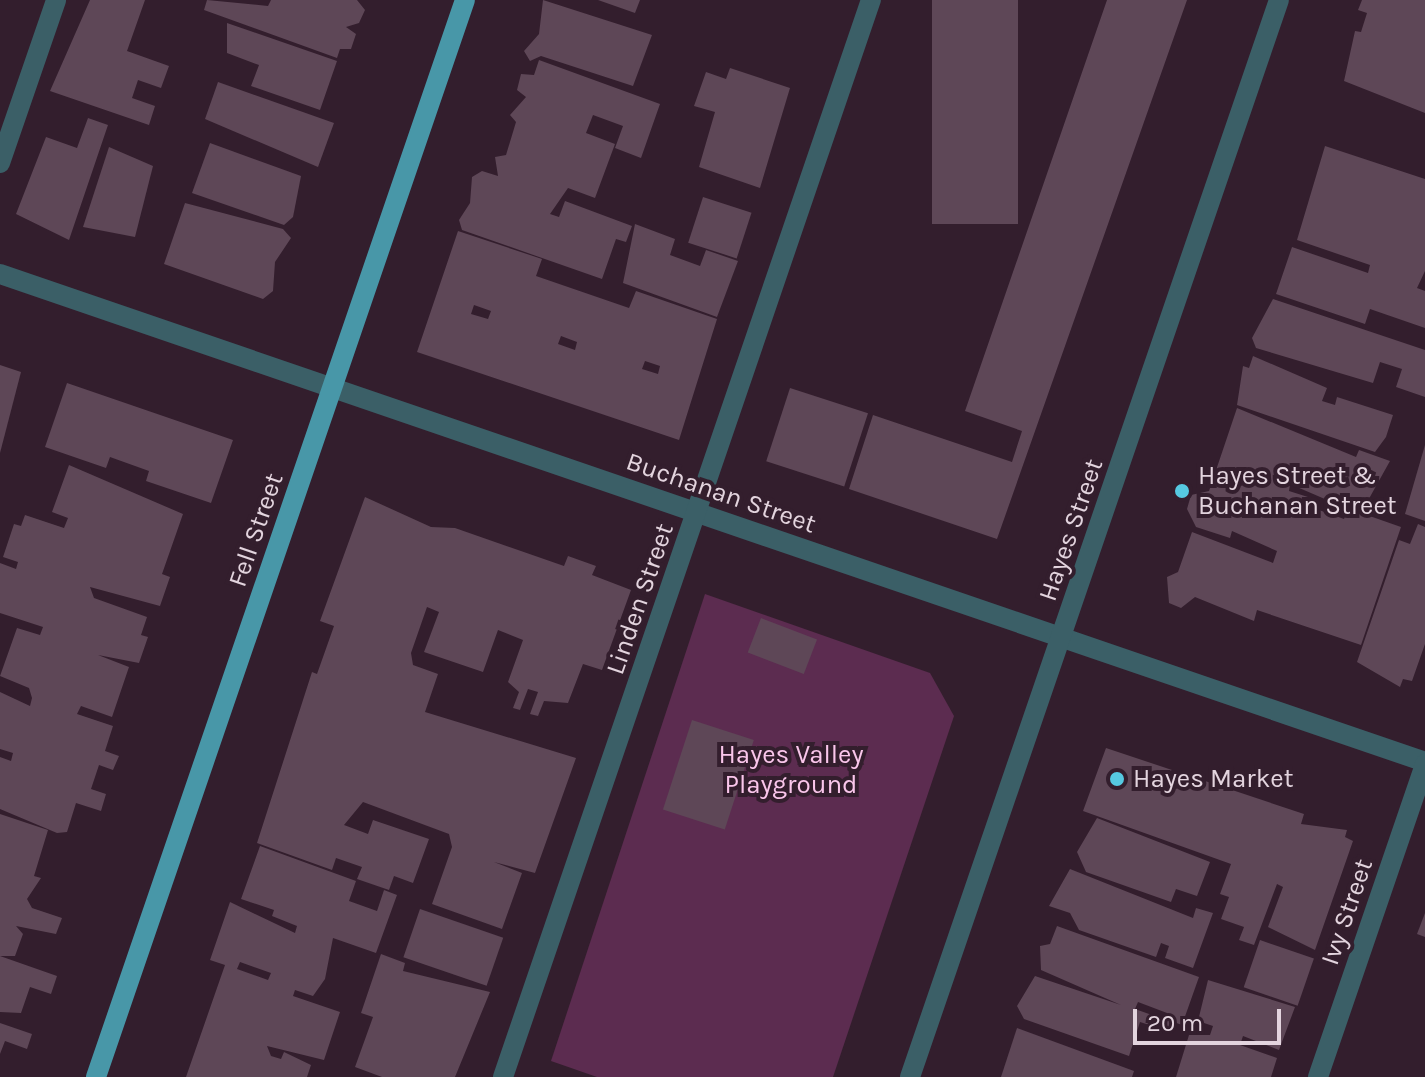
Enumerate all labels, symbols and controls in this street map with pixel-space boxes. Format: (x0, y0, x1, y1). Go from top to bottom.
street label: Buchanan Street (622, 446, 820, 540)
street label: Hayes Street (1032, 455, 1110, 605)
place label: Hayes Street & Buchanan Street (1198, 460, 1397, 522)
street label: Fell Street (222, 469, 290, 591)
marker: Hayes Street & Buchanan Street (1173, 482, 1191, 500)
street label: Linden Street (600, 519, 680, 679)
park label: Hayes Valley Playground (718, 739, 864, 800)
place label: Hayes Market (1133, 763, 1293, 795)
marker: Hayes Market (1108, 770, 1126, 788)
street label: Ivy Street (1314, 855, 1380, 969)
scale bar (1137, 993, 1285, 1043)
text: 20 m (1147, 1009, 1203, 1037)

